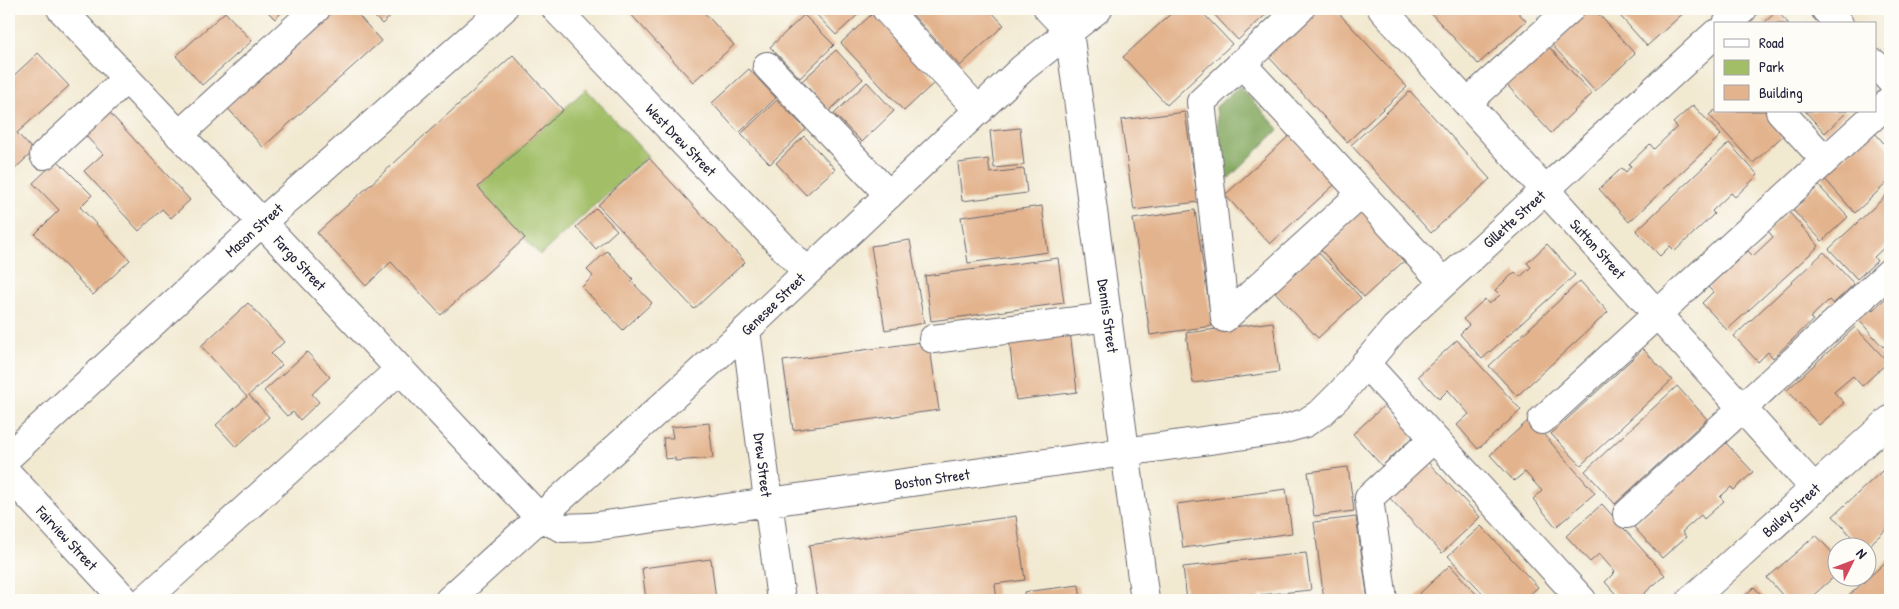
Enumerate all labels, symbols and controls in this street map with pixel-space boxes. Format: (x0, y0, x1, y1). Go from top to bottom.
legend (1714, 22, 1876, 112)
text: Road (1759, 32, 1784, 53)
text: Park (1759, 56, 1784, 77)
text: Building (1759, 82, 1803, 103)
street label: West Drew Street (641, 99, 722, 182)
street label: Gillette Street (1478, 185, 1551, 253)
street label: Mason Street (220, 198, 288, 262)
street label: Sutton Street (1565, 214, 1631, 284)
street label: Fargo Street (268, 230, 332, 296)
street label: Genesee Street (736, 267, 810, 340)
street label: Dennis Street (1092, 278, 1124, 355)
street label: Drew Street (749, 432, 777, 499)
street label: Boston Street (893, 463, 972, 495)
street label: Bailey Street (1757, 478, 1825, 542)
street label: Fairview Street (31, 500, 103, 575)
north arrow (1826, 536, 1876, 586)
text: N (1852, 544, 1872, 562)

